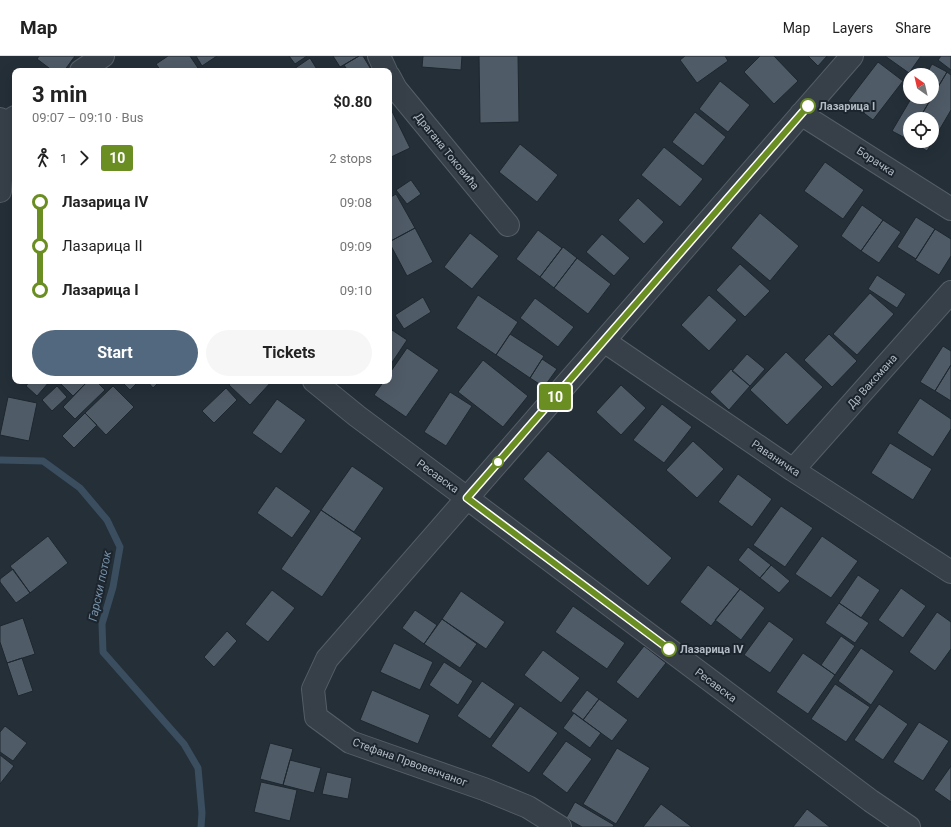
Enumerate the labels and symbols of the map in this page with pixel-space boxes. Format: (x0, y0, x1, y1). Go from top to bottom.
north arrow (903, 68, 939, 104)
marker: Лазарица I (800, 98, 816, 114)
place label: Лазарица I (819, 100, 875, 113)
street label: Драгана Токовића (412, 110, 482, 192)
street label: Борачка (854, 144, 897, 179)
street label: Др Ваксмана (845, 352, 900, 411)
line badge: 10 (537, 384, 573, 410)
street label: Раваничка (749, 437, 802, 479)
unlabelled marker (492, 456, 504, 468)
street label: Ресавска (414, 457, 461, 496)
water label: Гарски поток (86, 549, 114, 623)
marker: Лазарица IV (661, 641, 677, 657)
place label: Лазарица IV (680, 643, 744, 656)
street label: Ресавска (692, 666, 739, 705)
street label: Стефана Првовенчаног (351, 736, 469, 789)

